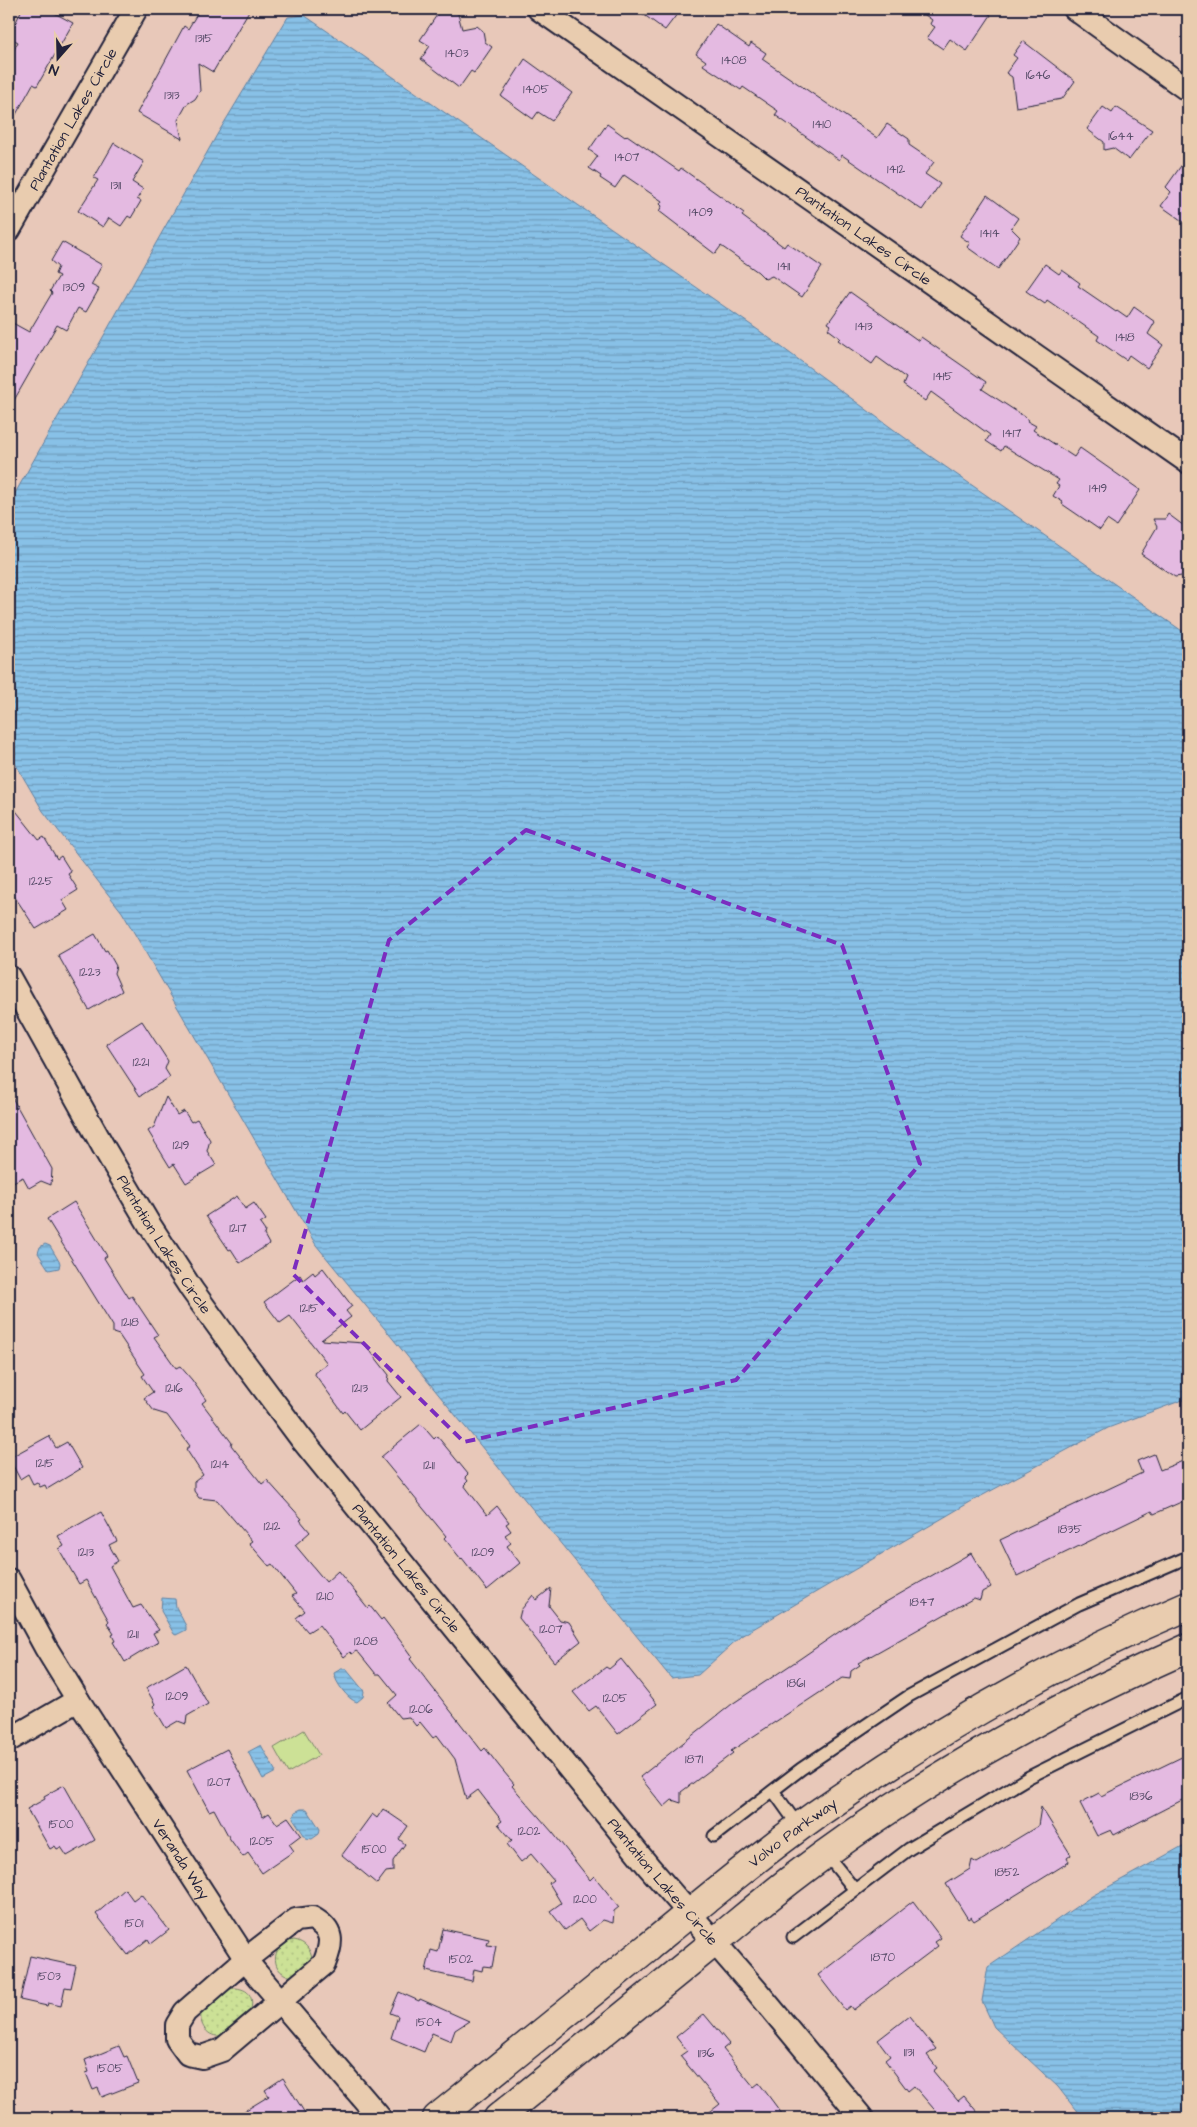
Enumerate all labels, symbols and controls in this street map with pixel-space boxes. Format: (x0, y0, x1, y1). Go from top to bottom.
house number: 1315 (195, 30, 213, 47)
north arrow (32, 32, 82, 82)
street label: Plantation Lakes Circle (24, 44, 122, 194)
house number: 1403 (445, 45, 469, 62)
house number: 1408 (721, 52, 747, 69)
text: N (46, 58, 61, 80)
house number: 1646 (1026, 67, 1051, 84)
house number: 1405 (523, 81, 549, 98)
house number: 1313 (164, 87, 180, 104)
house number: 1410 (813, 116, 832, 133)
house number: 1644 (1108, 128, 1134, 145)
house number: 1407 (615, 149, 640, 166)
house number: 1412 (887, 161, 905, 178)
house number: 1311 (111, 177, 122, 194)
street label: Plantation Lakes Circle (791, 181, 936, 291)
house number: 1409 (689, 204, 713, 221)
house number: 1414 (980, 225, 1000, 242)
house number: 1411 (778, 258, 791, 275)
house number: 1309 (63, 279, 85, 296)
house number: 1413 (855, 318, 873, 335)
house number: 1418 (1115, 329, 1135, 346)
house number: 1415 (933, 368, 953, 385)
house number: 1417 (1003, 425, 1022, 442)
house number: 1419 (1089, 480, 1107, 497)
house number: 1225 (29, 873, 53, 890)
house number: 1223 (79, 964, 101, 981)
house number: 1221 (133, 1054, 150, 1071)
house number: 1219 (173, 1137, 190, 1154)
street label: Plantation Lakes Circle (111, 1171, 216, 1318)
house number: 1217 (229, 1220, 247, 1237)
house number: 1215 (300, 1300, 319, 1317)
house number: 1218 (121, 1314, 139, 1331)
house number: 1216 (165, 1380, 183, 1397)
house number: 1213 (352, 1380, 368, 1397)
house number: 1215 (36, 1455, 55, 1472)
house number: 1214 (211, 1456, 229, 1473)
house number: 1211 (423, 1457, 435, 1474)
street label: Plantation Lakes Circle (347, 1499, 465, 1638)
house number: 1212 (264, 1518, 281, 1535)
house number: 1835 (1058, 1521, 1082, 1538)
house number: 1213 (78, 1544, 94, 1561)
house number: 1209 (472, 1544, 495, 1561)
house number: 1210 (316, 1588, 334, 1605)
house number: 1847 (910, 1594, 935, 1611)
house number: 1207 (539, 1621, 563, 1638)
house number: 1211 (127, 1626, 139, 1643)
house number: 1208 (354, 1633, 378, 1650)
house number: 1861 (787, 1675, 806, 1692)
house number: 1209 (166, 1688, 189, 1705)
house number: 1205 (603, 1690, 628, 1707)
house number: 1206 (409, 1701, 433, 1718)
house number: 1871 (685, 1751, 704, 1768)
house number: 1207 (207, 1774, 231, 1791)
house number: 1836 (1130, 1788, 1153, 1805)
street label: Volvo Parkway (744, 1793, 842, 1873)
street label: Plantation Lakes Circle (602, 1814, 723, 1950)
street label: Veranda Way (147, 1815, 215, 1904)
house number: 1500 (48, 1816, 74, 1833)
house number: 1202 (518, 1823, 541, 1840)
house number: 1205 (250, 1833, 275, 1850)
house number: 1500 (361, 1841, 387, 1858)
house number: 1852 (995, 1864, 1019, 1881)
house number: 1200 (573, 1891, 597, 1908)
house number: 1501 (124, 1915, 144, 1932)
house number: 1870 (871, 1949, 896, 1966)
house number: 1502 (449, 1951, 473, 1968)
house number: 1503 (37, 1968, 61, 1985)
house number: 1504 (416, 2014, 442, 2031)
house number: 1131 (904, 2044, 915, 2061)
house number: 1136 (698, 2045, 715, 2062)
house number: 1505 (97, 2060, 124, 2077)

